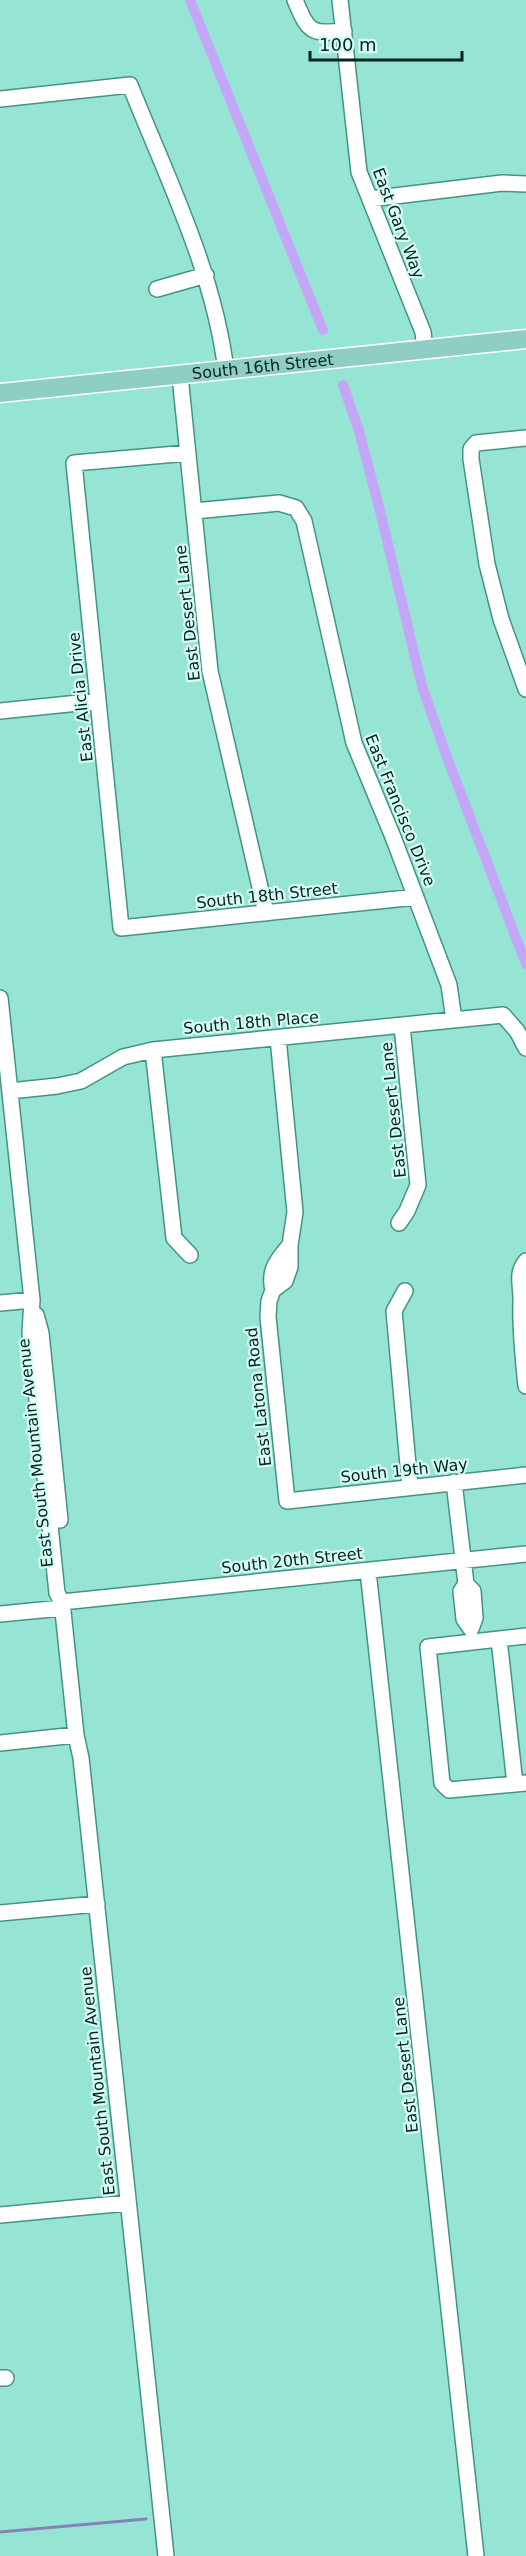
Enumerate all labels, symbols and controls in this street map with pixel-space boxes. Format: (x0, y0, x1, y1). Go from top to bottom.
scale bar (310, 24, 462, 62)
text: 100 m (319, 34, 377, 55)
street label: East Gary Way (369, 165, 428, 281)
street label: South 16th Street (191, 350, 334, 383)
street label: East Desert Lane (171, 544, 204, 682)
street label: East Alicia Drive (64, 631, 97, 763)
street label: East Francisco Drive (361, 731, 440, 889)
street label: South 18th Street (195, 879, 339, 912)
street label: South 18th Place (182, 1007, 320, 1038)
street label: East Desert Lane (377, 1041, 410, 1179)
street label: East Latona Road (242, 1327, 275, 1467)
street label: East South Mountain Avenue (14, 1337, 57, 1568)
street label: South 19th Way (340, 1454, 468, 1487)
street label: South 20th Street (220, 1544, 364, 1577)
street label: East South Mountain Avenue (76, 1965, 119, 2196)
street label: East Desert Lane (389, 1996, 422, 2134)

